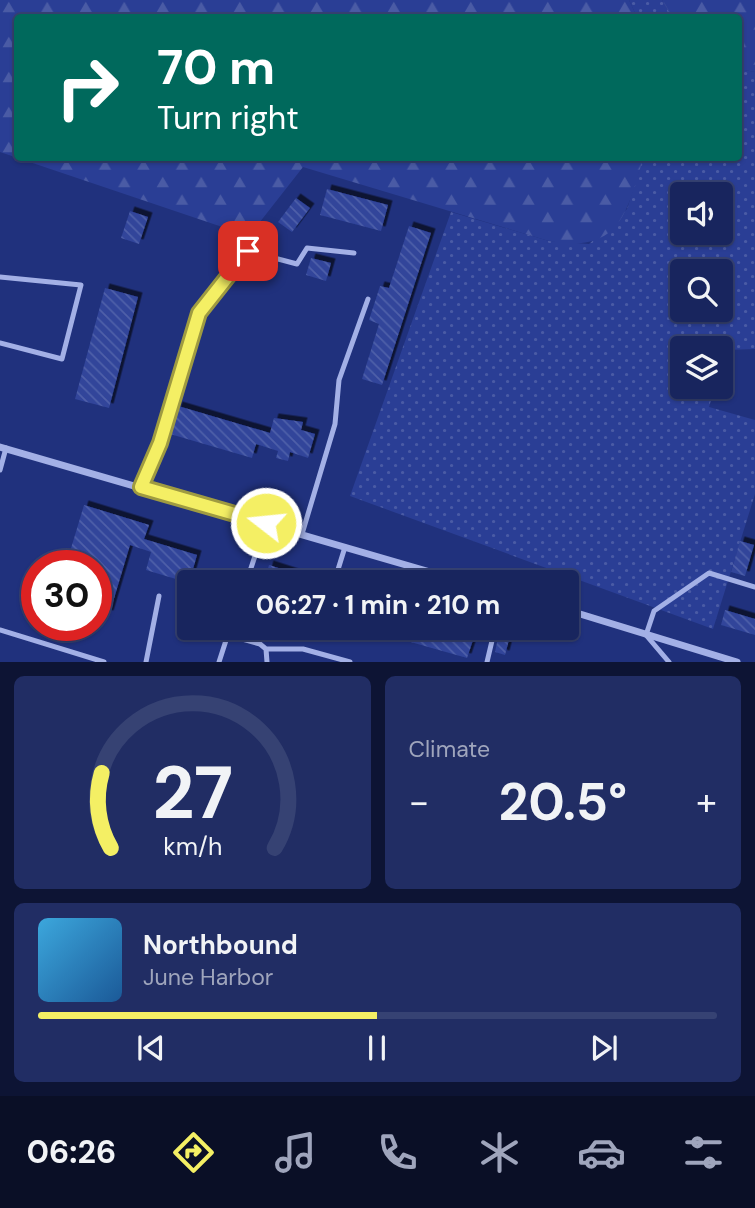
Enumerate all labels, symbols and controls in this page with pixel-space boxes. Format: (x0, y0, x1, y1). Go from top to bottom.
text: 70 m (157, 35, 275, 99)
icon: right (42, 42, 133, 133)
text: Turn right (157, 97, 299, 139)
map controls (670, 182, 733, 399)
button: sound (670, 182, 733, 245)
pin (218, 221, 278, 281)
icon: arrive (229, 232, 267, 270)
button: search (670, 259, 733, 322)
button: layers (670, 336, 733, 399)
position arrow (229, 486, 303, 560)
speed limit sign: 30 (21, 550, 112, 641)
text: 06:27 · 1 min · 210 m (256, 588, 500, 622)
text: Climate (409, 734, 490, 764)
text: 27 (152, 747, 233, 842)
text: 20.5° (498, 768, 627, 836)
text: − (409, 777, 429, 827)
text: + (696, 777, 717, 827)
text: km/h (163, 830, 222, 863)
text: Northbound (143, 928, 298, 962)
text: June Harbor (143, 962, 273, 992)
icon: previous (132, 1029, 170, 1067)
icon: pause (358, 1029, 396, 1067)
icon: next (585, 1029, 623, 1067)
icon: directions (169, 1128, 218, 1177)
icon: music (271, 1128, 320, 1177)
icon: phone (373, 1128, 422, 1177)
icon: climate (475, 1128, 524, 1177)
icon: car (577, 1128, 626, 1177)
icon: filters (679, 1128, 728, 1177)
text: 06:26 (27, 1131, 116, 1173)

